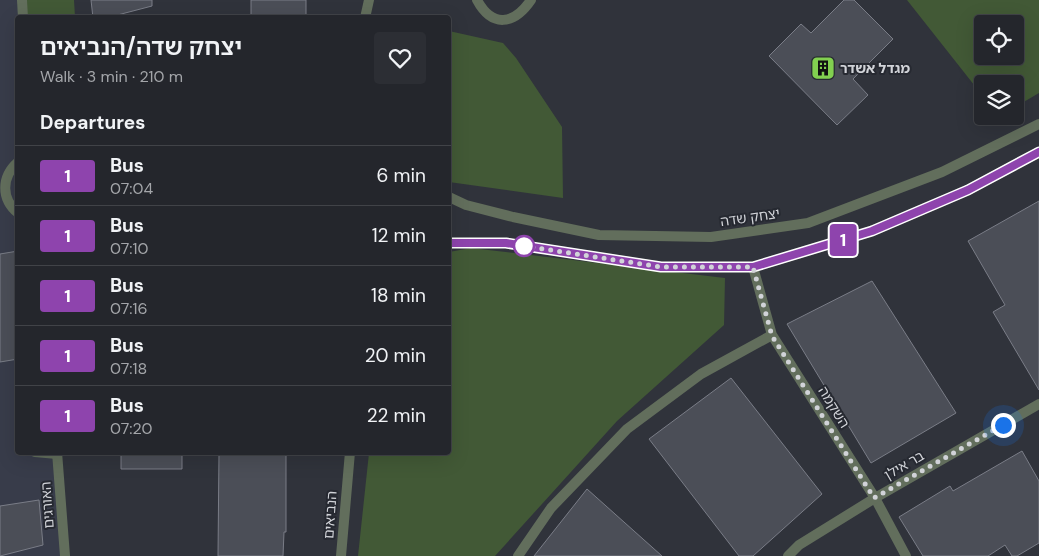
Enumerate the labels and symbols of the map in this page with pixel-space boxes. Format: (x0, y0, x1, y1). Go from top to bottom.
building icon: מגדל אשדר (810, 55, 836, 81)
place label: מגדל אשדר (840, 59, 910, 77)
street label: יצחק שדה (719, 204, 781, 230)
line badge: 1 (827, 224, 859, 256)
unlabelled marker (513, 235, 535, 257)
street label: השקמה (814, 383, 854, 431)
your location (991, 413, 1016, 438)
street label: בר אילן (881, 446, 927, 484)
street label: האורגים (36, 481, 58, 529)
street label: הנביאים (319, 490, 341, 540)

